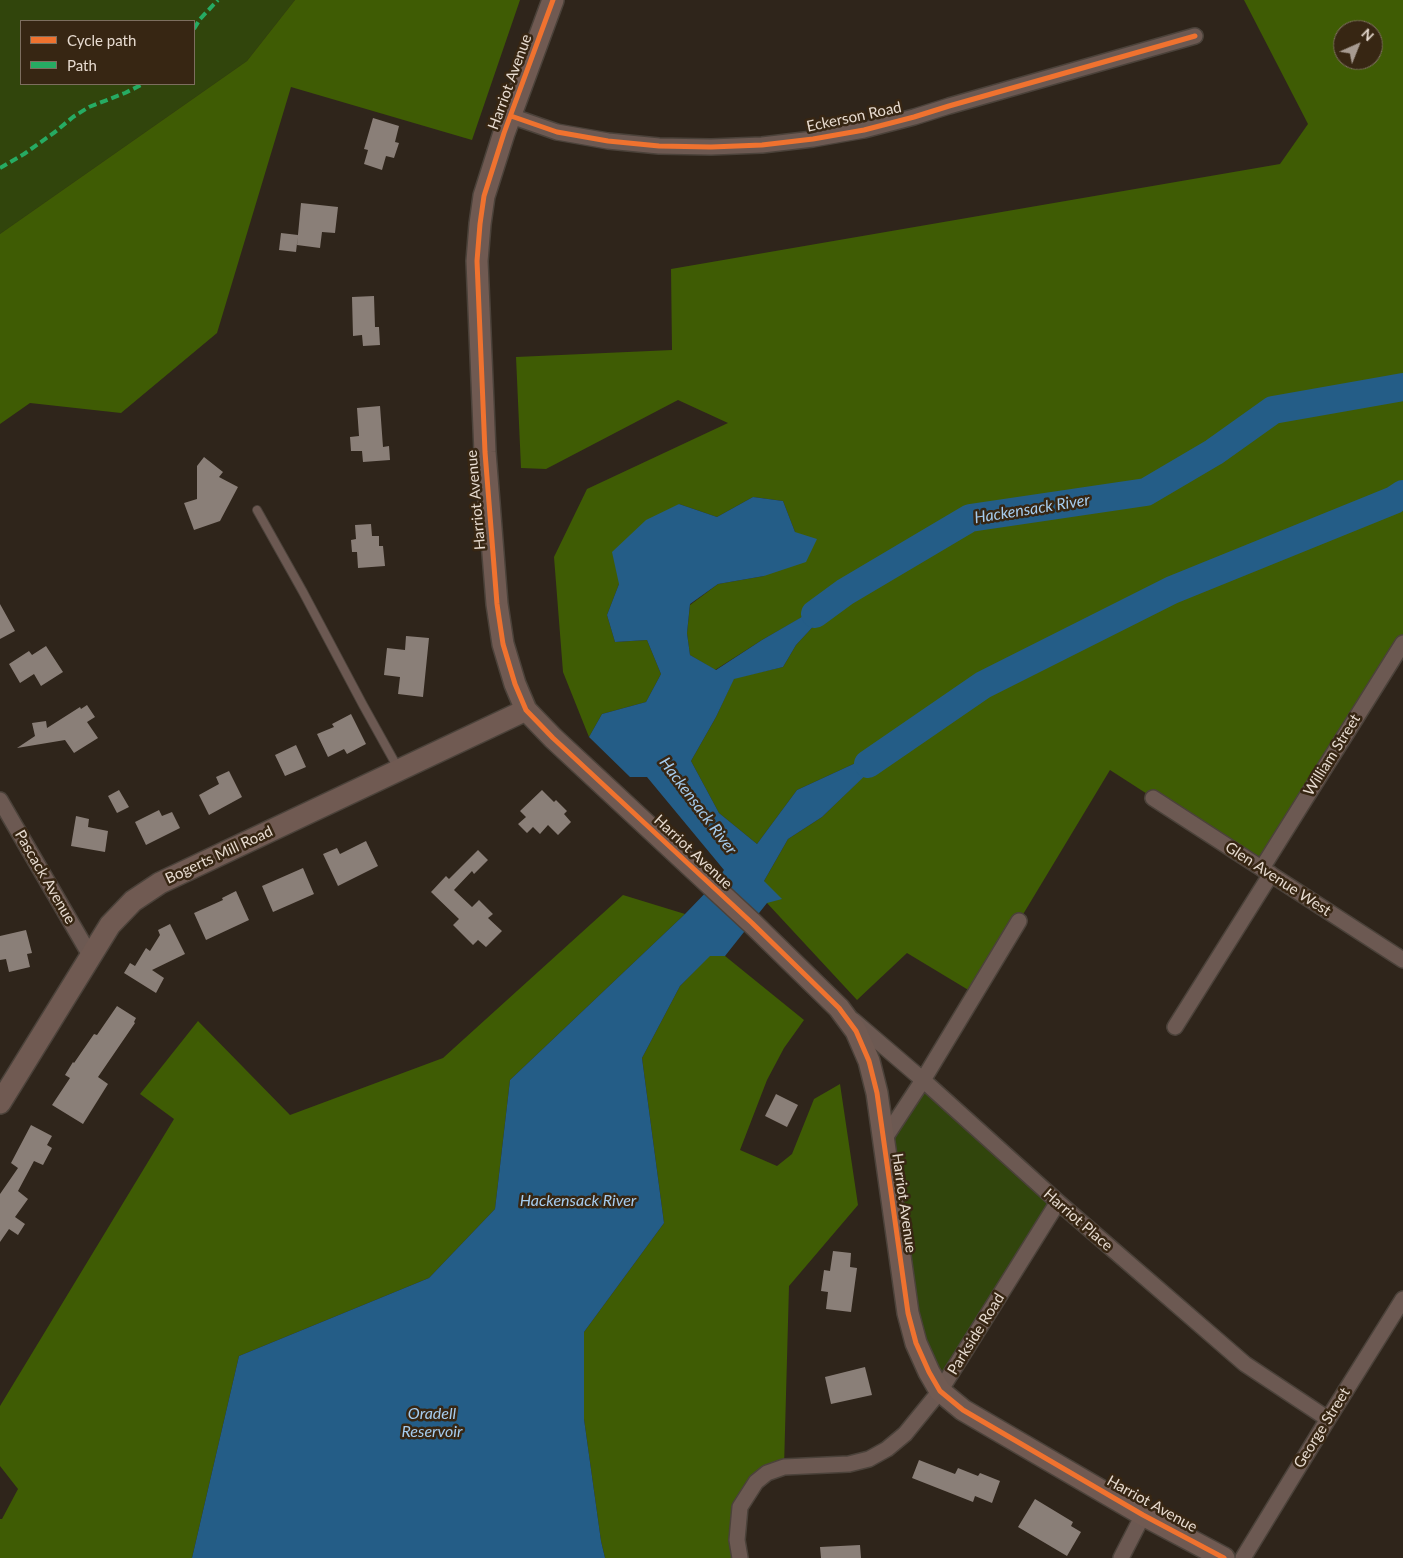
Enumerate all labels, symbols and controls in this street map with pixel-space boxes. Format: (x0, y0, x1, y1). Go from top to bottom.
legend (20, 20, 195, 85)
north arrow (1333, 20, 1383, 70)
text: N (1358, 25, 1378, 44)
text: Cycle path (67, 31, 136, 49)
street label: Harriot Avenue (484, 32, 536, 132)
text: Path (67, 56, 97, 74)
street label: Eckerson Road (805, 98, 903, 136)
street label: Harriot Avenue (463, 449, 489, 551)
water label: Hackensack River (973, 490, 1091, 528)
street label: William Street (1300, 711, 1364, 799)
water label: Hackensack River (655, 754, 741, 858)
street label: Harriot Avenue (650, 811, 736, 893)
street label: Bogerts Mill Road (162, 822, 276, 888)
street label: Pascack Avenue (11, 827, 79, 927)
street label: Glen Avenue West (1222, 838, 1334, 920)
street label: Harriot Avenue (888, 1152, 920, 1254)
street label: Harriot Place (1040, 1185, 1116, 1255)
water label: Hackensack River (520, 1191, 636, 1211)
street label: Parkside Road (944, 1290, 1008, 1378)
street label: George Street (1290, 1384, 1354, 1472)
water label: Oradell Reservoir (402, 1404, 462, 1442)
street label: Harriot Avenue (1104, 1472, 1200, 1536)

